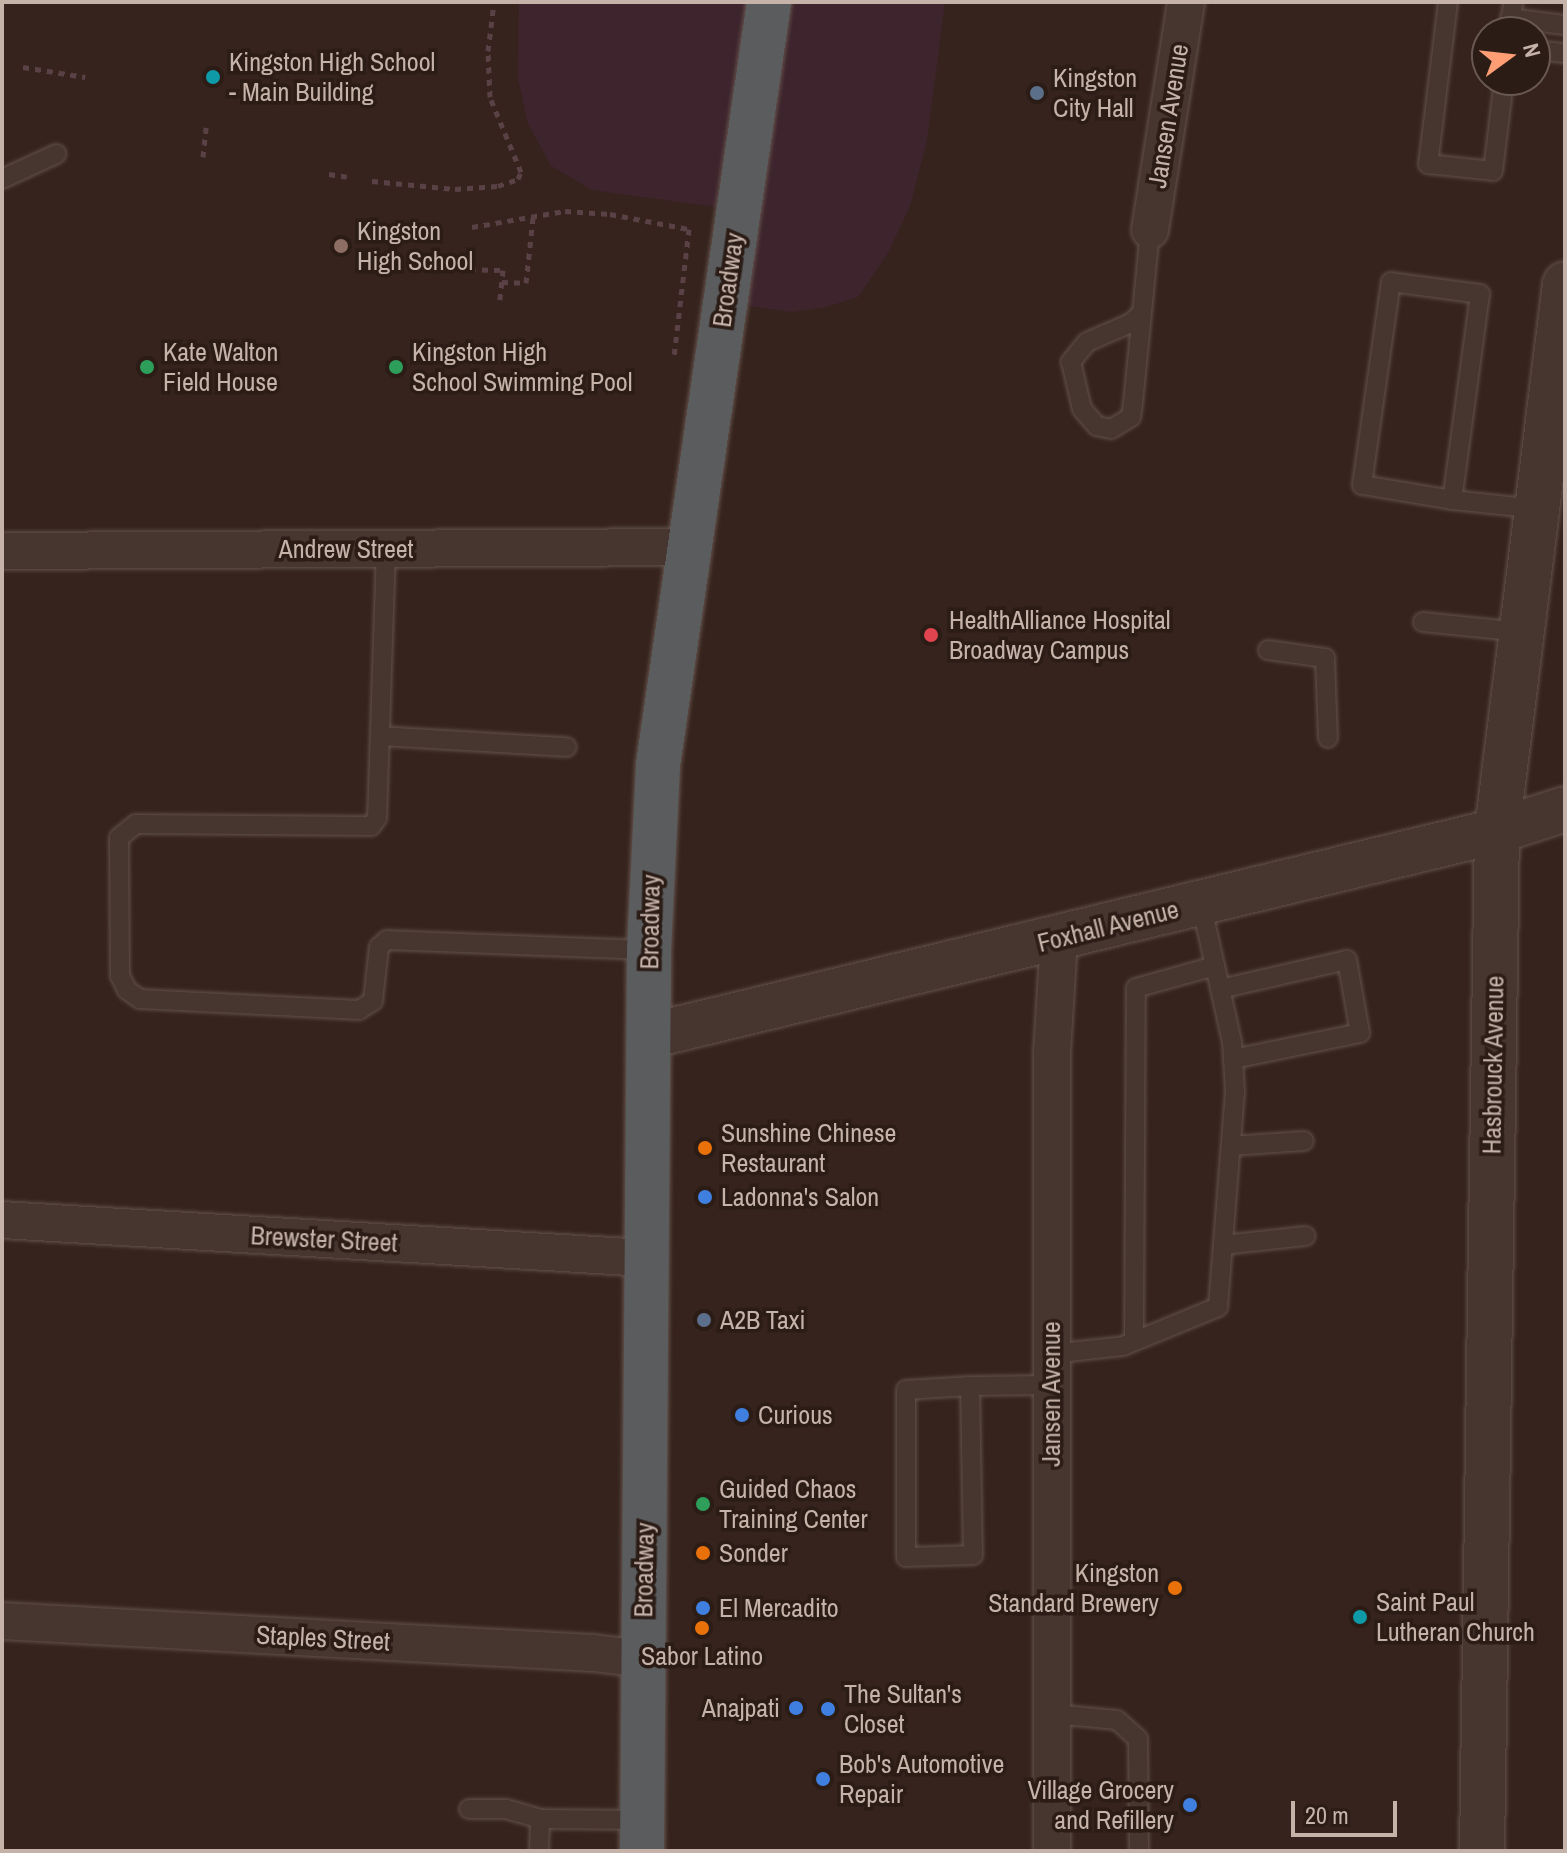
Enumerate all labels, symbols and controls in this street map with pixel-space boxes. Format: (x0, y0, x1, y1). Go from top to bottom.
north arrow (1471, 16, 1551, 96)
text: N (1516, 40, 1548, 60)
street label: Jansen Avenue (1141, 41, 1195, 191)
place label: Kingston High School - Main Building (229, 46, 435, 108)
place label: Kingston City Hall (1053, 62, 1137, 124)
marker: Kingston High School - Main Building (204, 68, 222, 86)
marker: Kingston City Hall (1028, 84, 1046, 102)
place label: Kingston High School (357, 215, 473, 276)
street label: Broadway (706, 231, 750, 329)
marker: Kingston High School (332, 237, 350, 255)
place label: Kate Walton Field House (163, 336, 278, 398)
place label: Kingston High School Swimming Pool (412, 336, 632, 398)
marker: Kate Walton Field House (138, 358, 156, 376)
marker: Kingston High School Swimming Pool (387, 358, 405, 376)
street label: Andrew Street (278, 533, 414, 565)
place label: HealthAlliance Hospital Broadway Campus (949, 604, 1171, 666)
marker: HealthAlliance Hospital Broadway Campus (920, 624, 942, 646)
street label: Broadway (634, 874, 666, 970)
street label: Foxhall Avenue (1034, 893, 1182, 959)
street label: Hasbrouck Avenue (1476, 975, 1510, 1155)
place label: Sunshine Chinese Restaurant (721, 1117, 896, 1178)
marker: Sunshine Chinese Restaurant (696, 1139, 714, 1157)
place label: Ladonna's Salon (721, 1181, 879, 1213)
marker: Ladonna's Salon (696, 1188, 714, 1206)
street label: Brewster Street (250, 1220, 398, 1258)
place label: A2B Taxi (720, 1304, 806, 1336)
marker: A2B Taxi (695, 1311, 713, 1329)
street label: Jansen Avenue (1035, 1321, 1067, 1467)
place label: Curious (758, 1399, 833, 1431)
marker: Curious (733, 1406, 751, 1424)
place label: Guided Chaos Training Center (719, 1473, 868, 1534)
marker: Guided Chaos Training Center (694, 1495, 712, 1513)
street label: Broadway (628, 1522, 660, 1618)
place label: Sonder (719, 1537, 788, 1569)
marker: Sonder (694, 1544, 712, 1562)
place label: Kingston Standard Brewery (988, 1557, 1159, 1618)
marker: Kingston Standard Brewery (1166, 1579, 1184, 1597)
place label: Saint Paul Lutheran Church (1376, 1586, 1535, 1648)
place label: El Mercadito (719, 1592, 839, 1624)
marker: El Mercadito (694, 1599, 712, 1617)
marker: Saint Paul Lutheran Church (1351, 1608, 1369, 1626)
street label: Staples Street (255, 1619, 391, 1657)
marker: Sabor Latino (693, 1619, 711, 1637)
place label: Sabor Latino (641, 1640, 763, 1672)
place label: The Sultan's Closet (844, 1678, 962, 1740)
place label: Anajpati (702, 1692, 780, 1724)
marker: Anajpati (787, 1699, 805, 1717)
marker: The Sultan's Closet (819, 1700, 837, 1718)
place label: Bob's Automotive Repair (839, 1748, 1005, 1810)
marker: Bob's Automotive Repair (814, 1770, 832, 1788)
place label: Village Grocery and Refillery (1027, 1774, 1174, 1836)
scale bar (1295, 1785, 1401, 1835)
marker: Village Grocery and Refillery (1181, 1796, 1199, 1814)
text: 20 m (1305, 1799, 1349, 1831)

